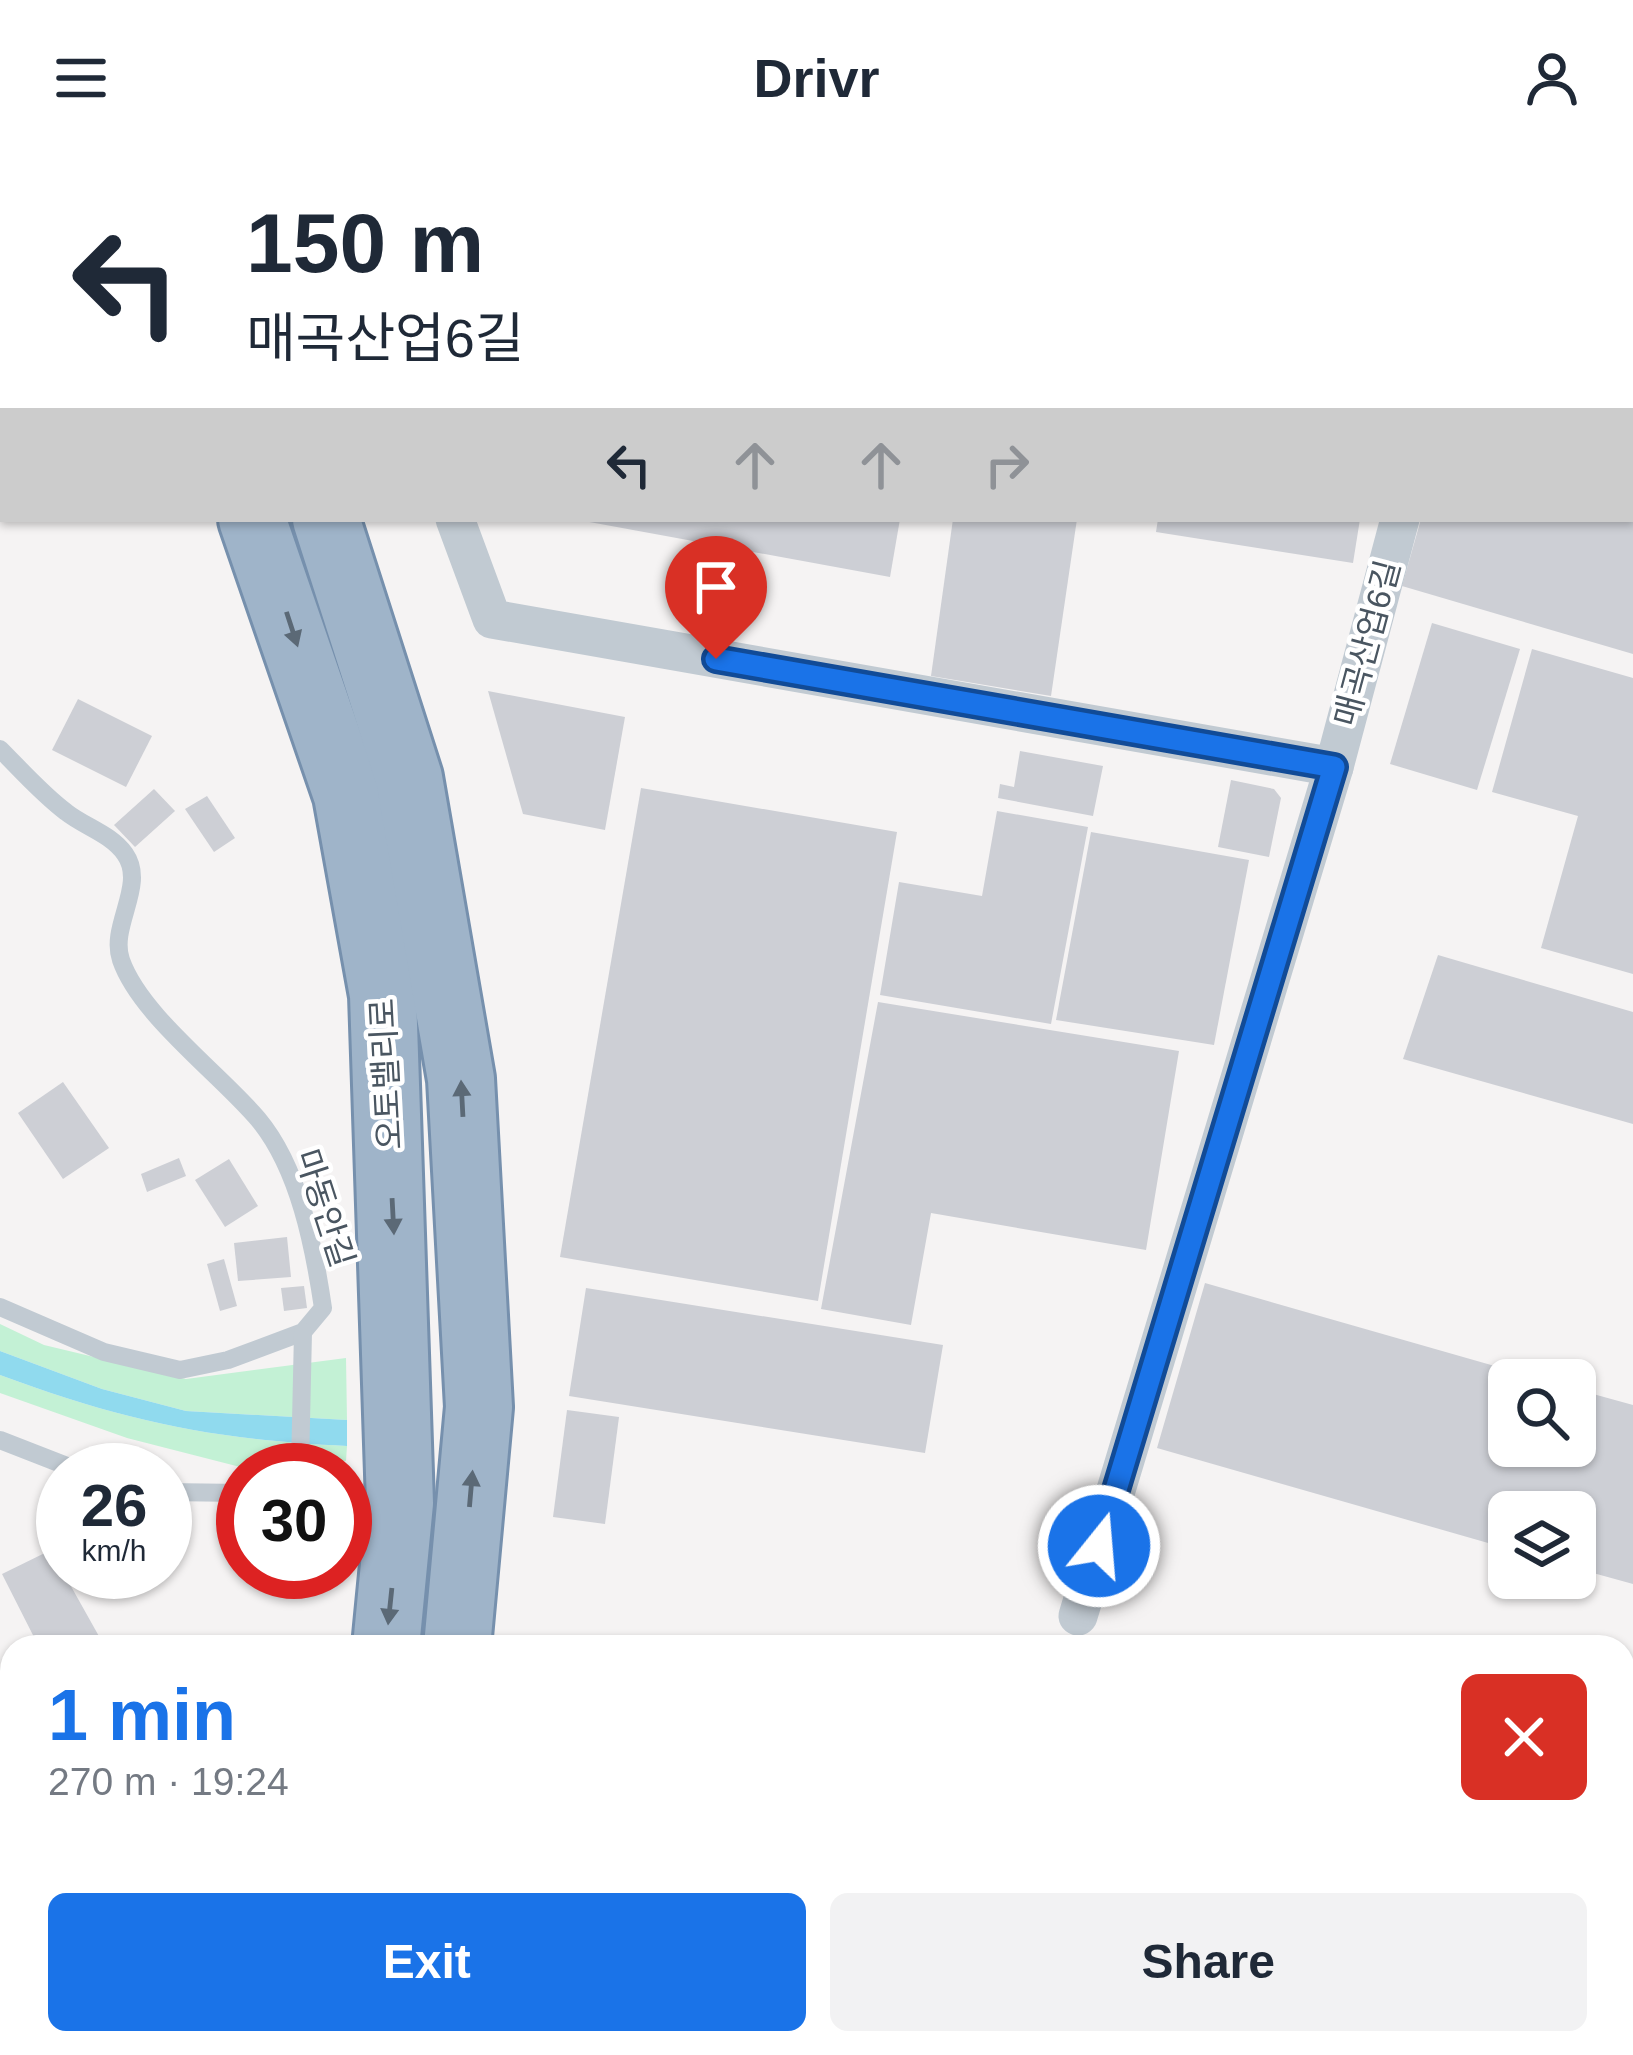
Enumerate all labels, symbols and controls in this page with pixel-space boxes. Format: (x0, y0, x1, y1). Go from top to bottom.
icon: menu (48, 45, 114, 111)
icon: person (1519, 45, 1585, 111)
text: Drivr (753, 48, 880, 108)
text: 150 m (246, 196, 484, 290)
icon: left (48, 204, 204, 360)
text: 매곡산업6길 (246, 308, 524, 368)
icon: left (596, 432, 662, 498)
icon: ahead (722, 432, 788, 498)
icon: ahead (848, 432, 914, 498)
icon: right (974, 432, 1040, 498)
pin (665, 536, 767, 659)
icon: arrive (683, 554, 749, 620)
street label: 매곡산업6길 (1327, 556, 1407, 730)
one-way arrow (284, 611, 302, 647)
street label: 오토밸리로 (364, 997, 408, 1151)
one-way arrow (452, 1079, 471, 1117)
street label: 마동안길 (289, 1145, 361, 1271)
one-way arrow (384, 1198, 403, 1236)
map controls (1488, 1359, 1596, 1599)
button: search (1488, 1359, 1596, 1467)
speed limit sign: 30 (216, 1443, 372, 1599)
one-way arrow (462, 1470, 481, 1507)
text: 26 (81, 1472, 147, 1539)
position arrow (1036, 1483, 1162, 1609)
button: layers (1488, 1491, 1596, 1599)
text: km/h (81, 1534, 147, 1567)
one-way arrow (380, 1588, 399, 1625)
button: close (1461, 1674, 1587, 1800)
text: 1 min (48, 1675, 236, 1755)
text: 270 m · 19:24 (48, 1760, 289, 1803)
button: Exit (48, 1893, 806, 2031)
button: Share (830, 1893, 1587, 2031)

